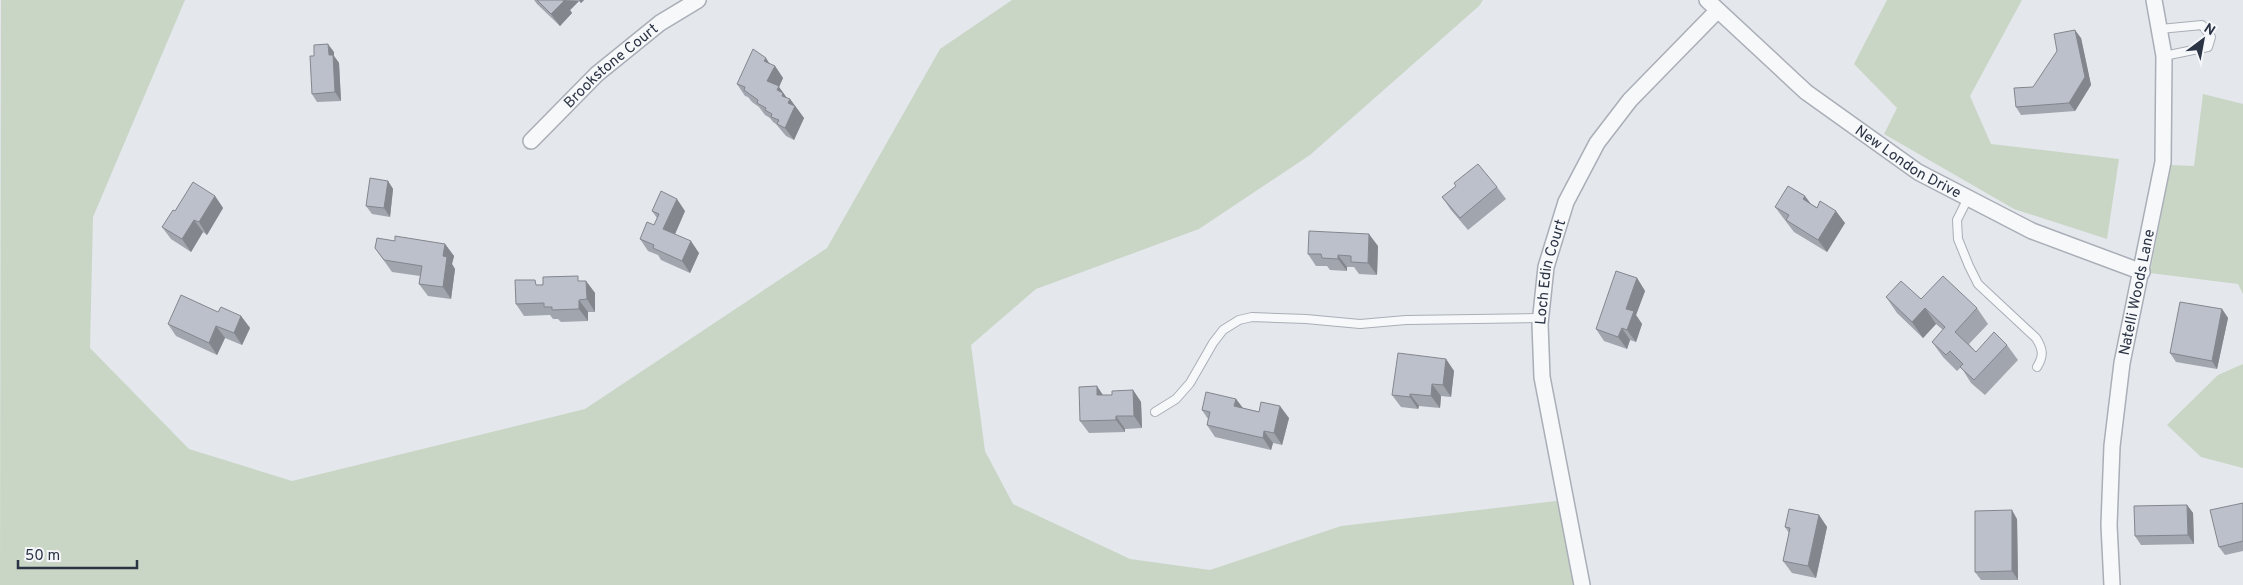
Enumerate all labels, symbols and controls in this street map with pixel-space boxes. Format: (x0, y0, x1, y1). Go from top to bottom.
north arrow (2178, 15, 2228, 65)
street label: Brookstone Court (561, 20, 663, 113)
text: N (2200, 20, 2218, 40)
street label: New London Drive (1851, 122, 1964, 204)
street label: Loch Edin Court (1532, 217, 1571, 326)
street label: Natelli Woods Lane (2116, 228, 2160, 357)
scale bar (18, 538, 136, 570)
text: 50 m (25, 547, 60, 566)

